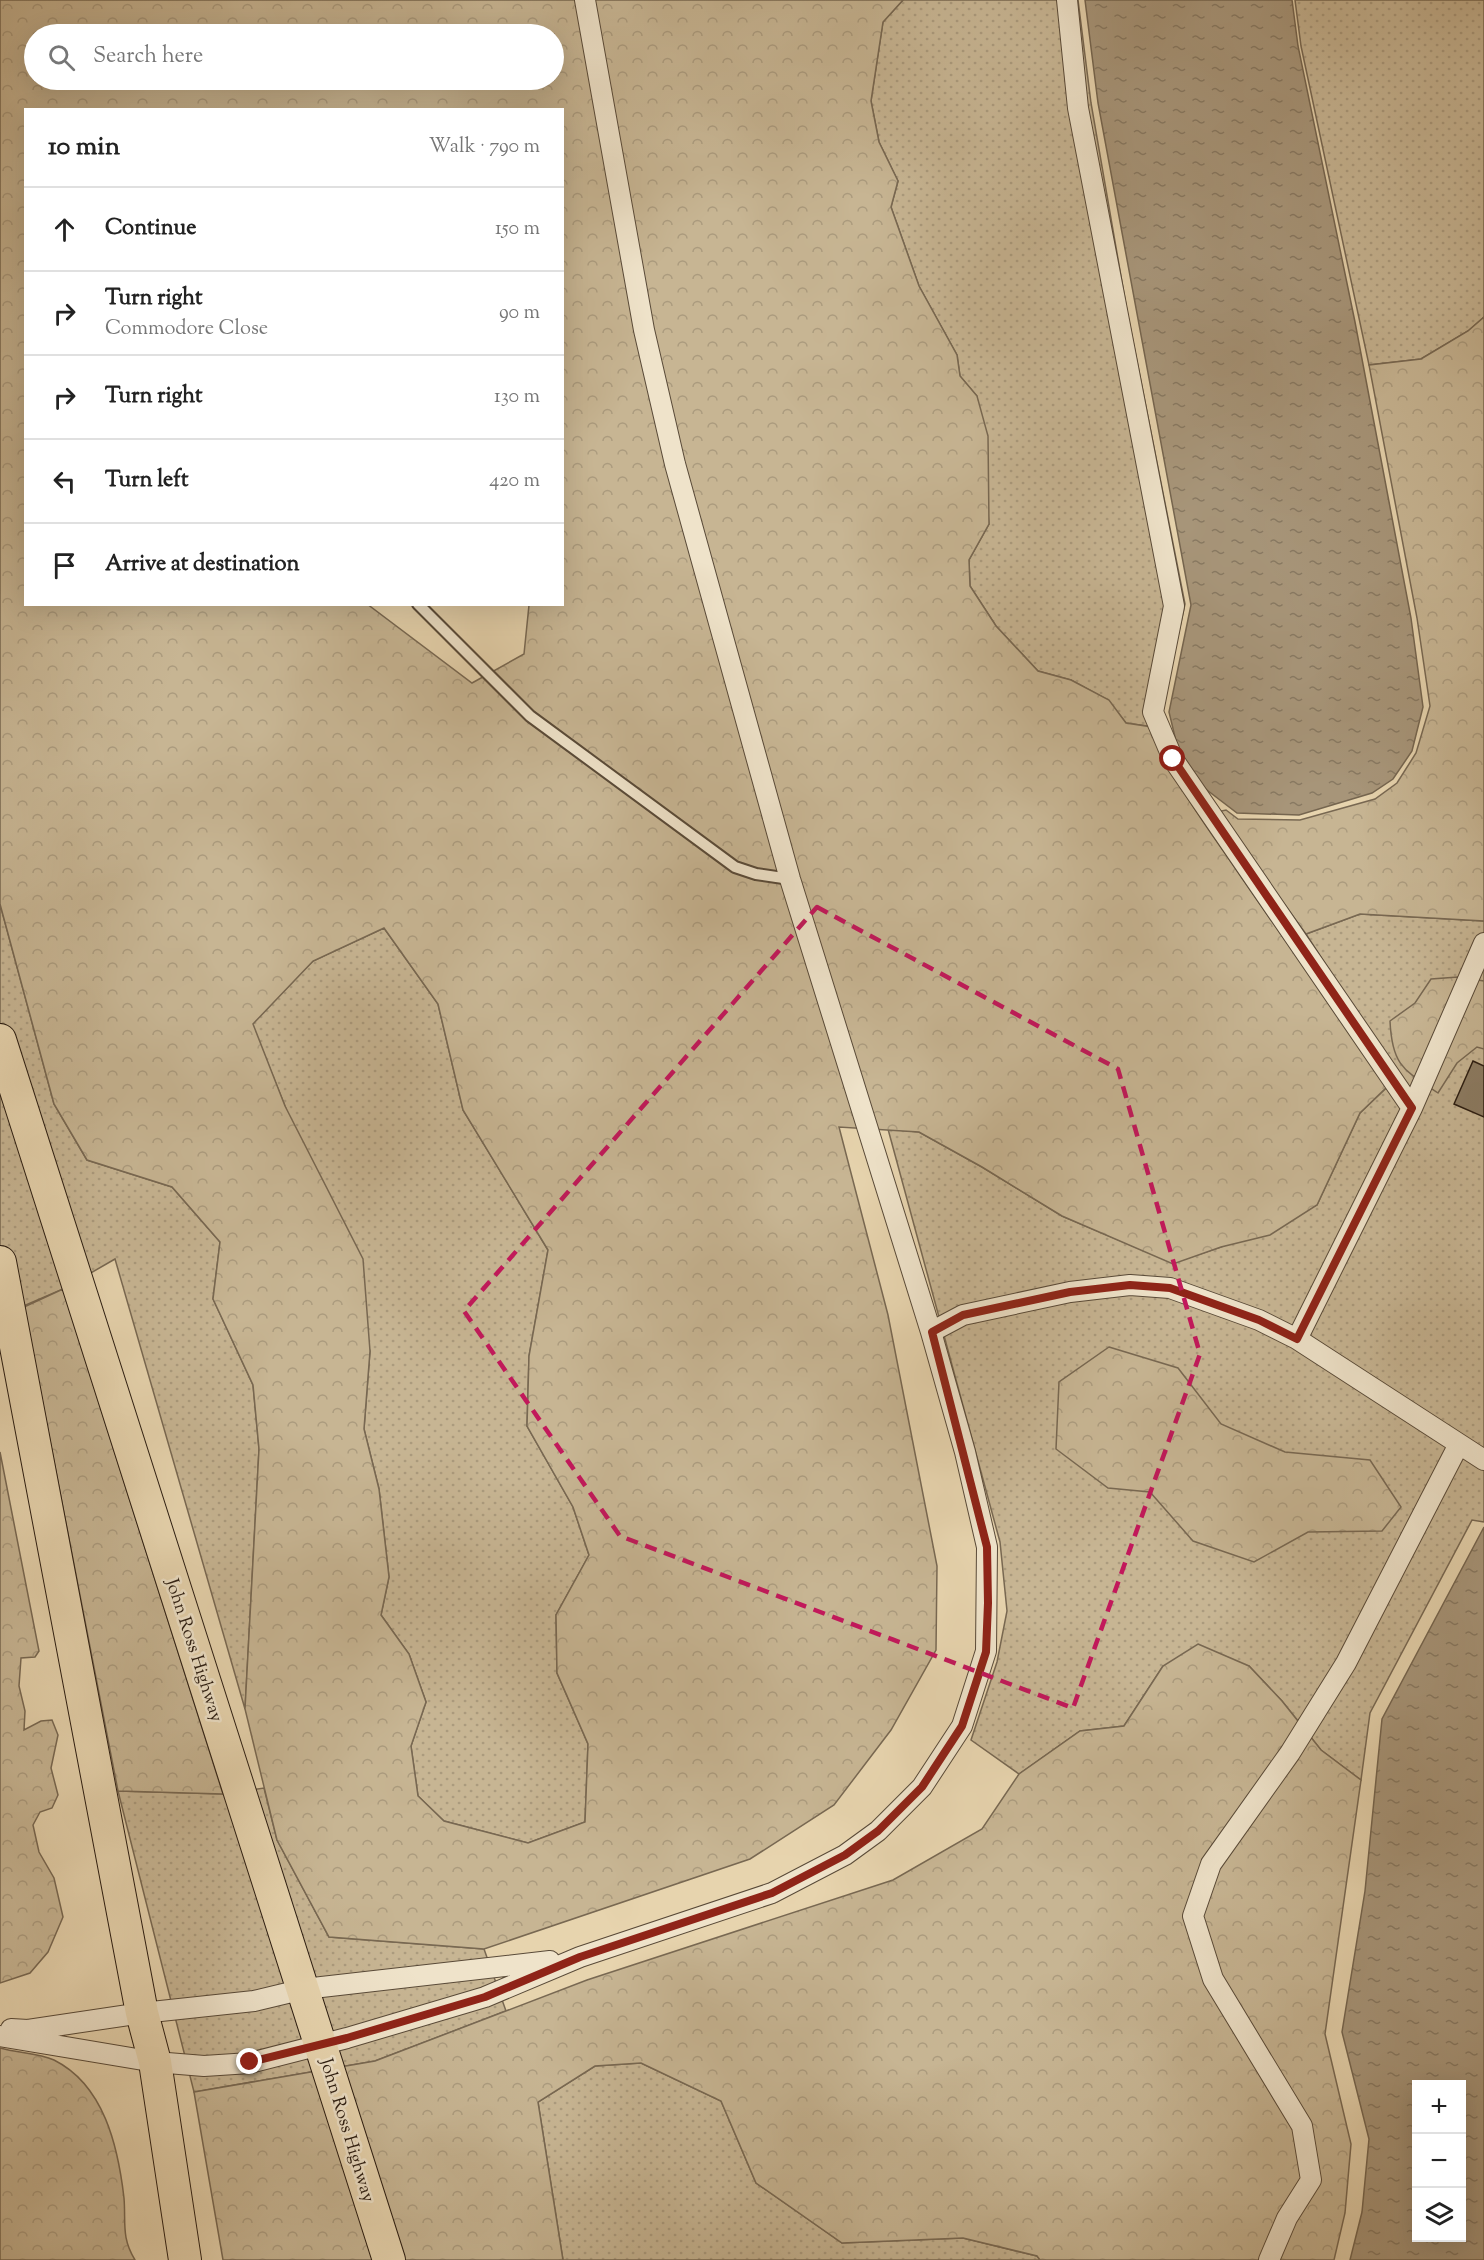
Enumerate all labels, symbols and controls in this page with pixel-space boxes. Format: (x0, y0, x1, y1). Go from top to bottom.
search box (24, 24, 564, 90)
icon: search (45, 41, 78, 74)
text: Search here (93, 41, 203, 73)
text: 10 min (48, 129, 120, 166)
text: Walk · 790 m (429, 133, 540, 162)
icon: ahead (48, 213, 81, 246)
text: Continue (105, 213, 196, 245)
text: 150 m (495, 215, 540, 244)
text: Turn right (105, 283, 202, 315)
icon: right (48, 297, 81, 330)
text: 90 m (499, 299, 540, 328)
text: Commodore Close (105, 315, 268, 344)
icon: right (48, 381, 81, 414)
text: Turn right (105, 381, 202, 413)
text: 130 m (494, 383, 540, 412)
icon: left (48, 465, 81, 498)
text: Turn left (105, 465, 188, 497)
text: 420 m (489, 467, 540, 496)
icon: arrive (48, 549, 81, 582)
text: Arrive at destination (105, 549, 300, 581)
route start (1159, 745, 1185, 771)
street label: John Ross Highway (157, 1575, 229, 1726)
route end (236, 2048, 262, 2074)
street label: John Ross Highway (312, 2055, 380, 2206)
map controls (1412, 2080, 1466, 2242)
button: + (1412, 2080, 1466, 2134)
button: − (1412, 2134, 1466, 2188)
button: layers (1412, 2188, 1466, 2242)

